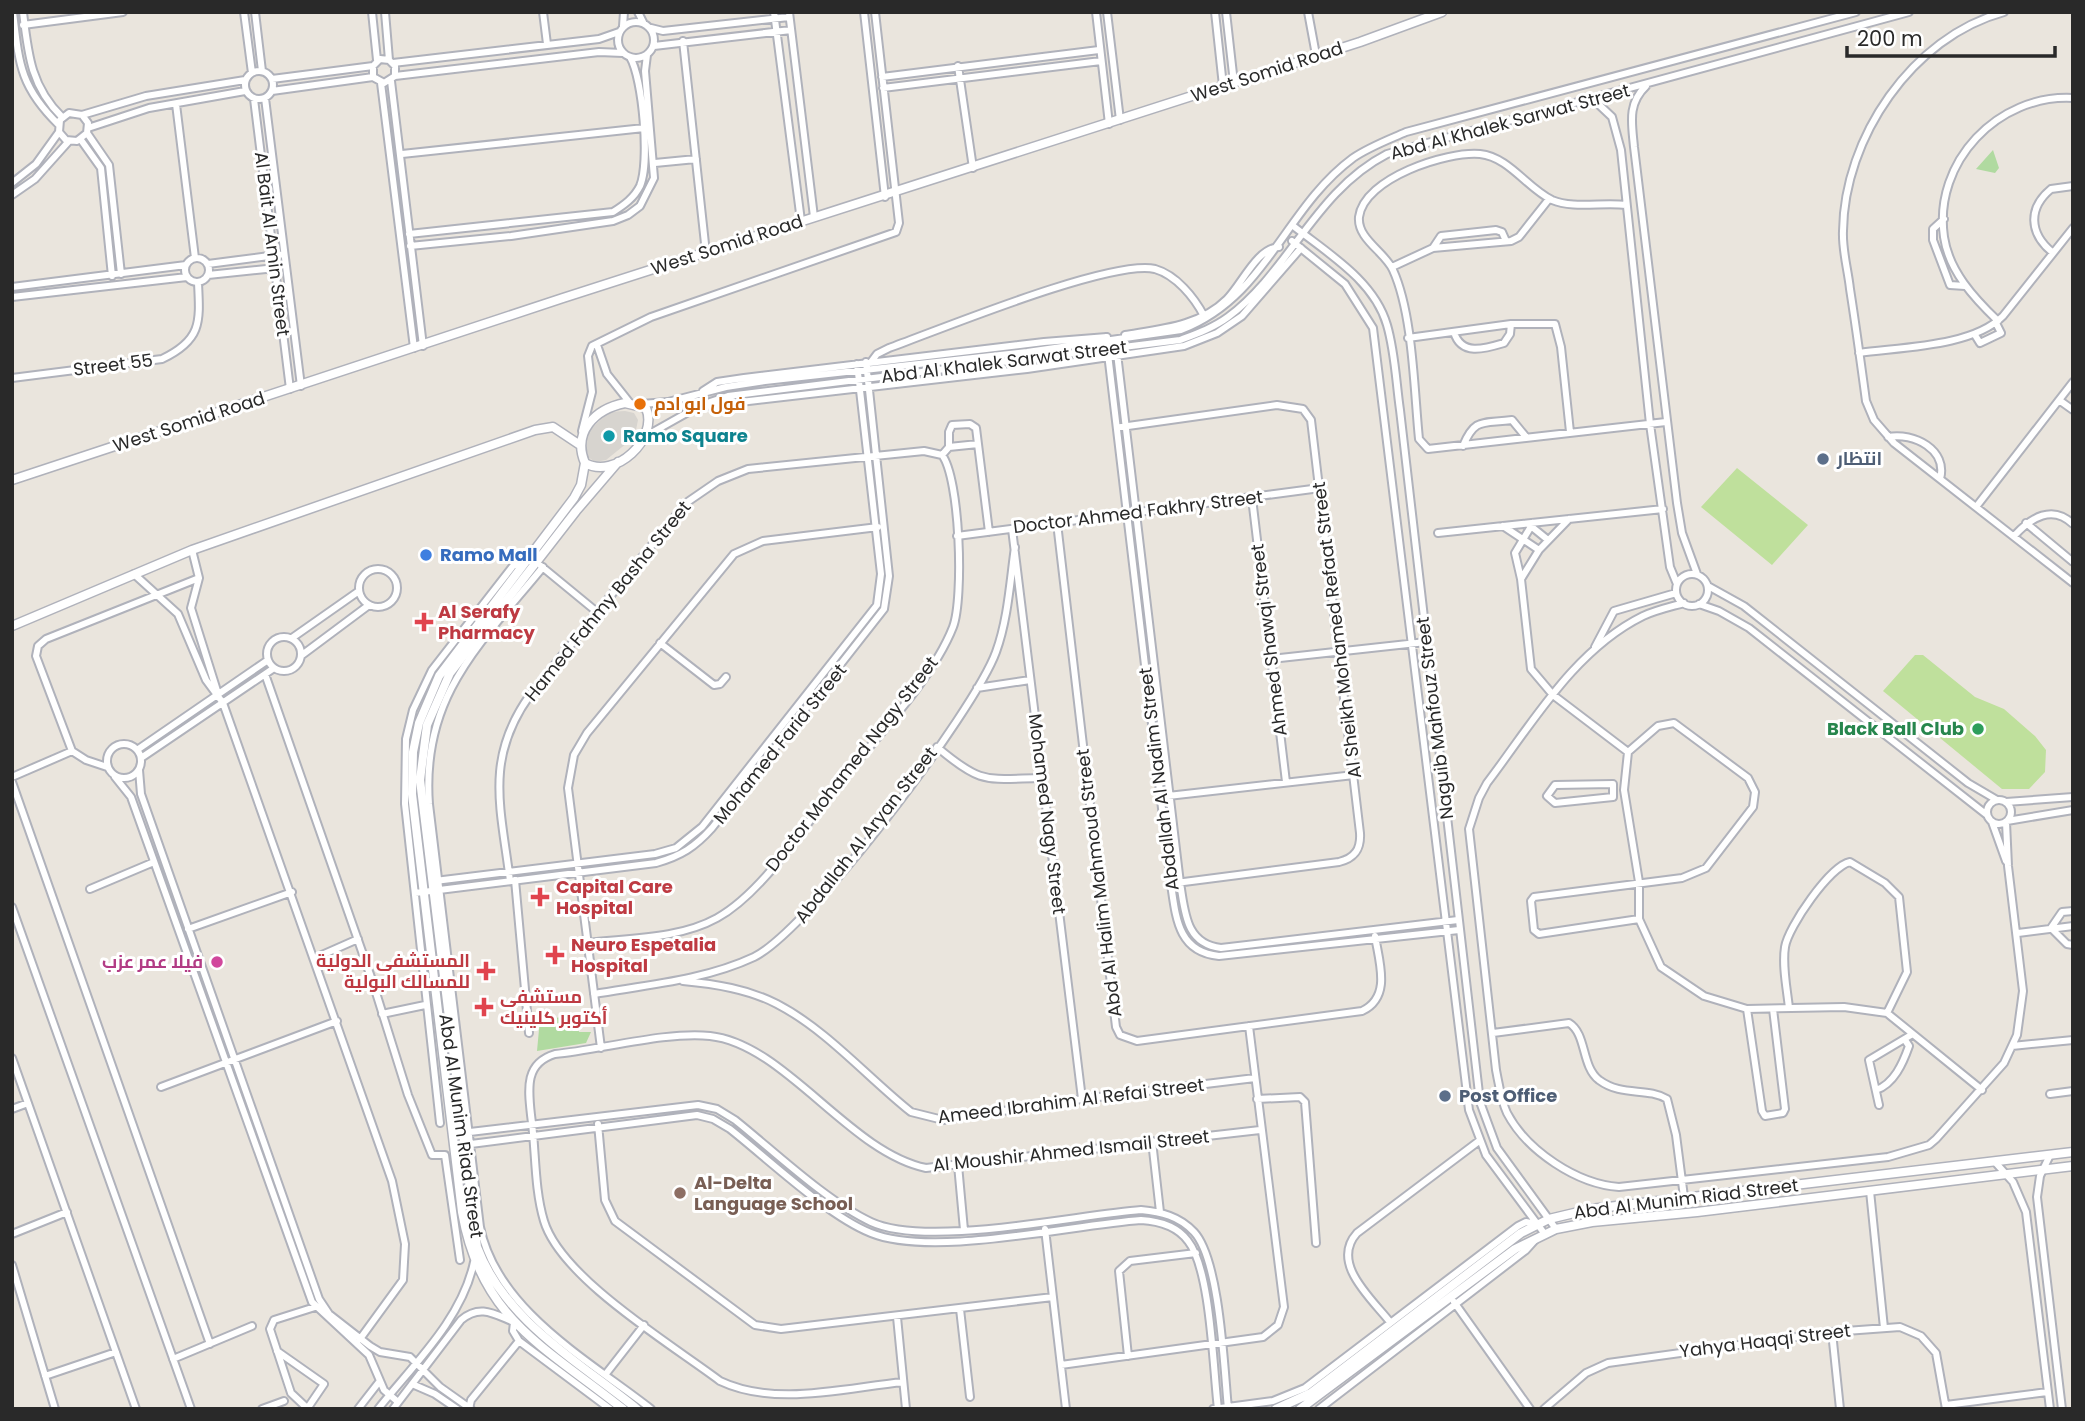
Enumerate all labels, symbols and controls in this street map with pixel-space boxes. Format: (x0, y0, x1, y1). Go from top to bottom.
scale bar (1847, 14, 2055, 58)
text: 200 m (1857, 24, 1923, 53)
street label: West Somid Road (1188, 35, 1346, 108)
street label: Abd Al Khalek Sarwat Street (1387, 77, 1633, 166)
street label: Al Bait Al Amin Street (249, 150, 296, 338)
street label: West Somid Road (648, 208, 806, 281)
street label: Abd Al Khalek Sarwat Street (880, 334, 1128, 389)
street label: Street 55 (72, 347, 154, 382)
street label: West Somid Road (110, 385, 268, 458)
place label: فول ابو ادم (654, 391, 746, 416)
marker: فول ابو ادم (632, 396, 648, 412)
place label: Ramo Square (623, 423, 748, 448)
marker: Ramo Square (601, 428, 617, 444)
place label: انتظار (1836, 446, 1882, 471)
marker: انتظار (1815, 451, 1831, 467)
street label: Al Sheikh Mohamed Refaat Street (1306, 480, 1367, 780)
street label: Doctor Ahmed Fakhry Street (1012, 484, 1264, 539)
street label: Hamed Fahmy Basha Street (519, 495, 696, 706)
place label: Ramo Mall (440, 542, 538, 567)
street label: Ahmed Shawqi Street (1244, 543, 1293, 738)
marker: Ramo Mall (418, 547, 434, 563)
place label: Al Serafy Pharmacy (438, 599, 535, 645)
marker: Al Serafy Pharmacy (416, 614, 432, 630)
street label: Naguib Mahfouz Street (1410, 615, 1459, 821)
street label: Doctor Mohamed Nagy Street (760, 651, 944, 877)
street label: Mohamed Farid Street (707, 658, 852, 829)
street label: Abdallah Al Nadim Street (1132, 666, 1185, 892)
street label: Mohamed Nagy Street (1023, 712, 1072, 916)
place label: Black Ball Club (1827, 716, 1964, 741)
marker: Black Ball Club (1970, 721, 1986, 737)
street label: Abdallah Al Aryan Street (789, 741, 942, 928)
street label: Abd Al Halim Mahmoud Street (1070, 748, 1127, 1019)
place label: Capital Care Hospital (556, 874, 673, 920)
marker: Capital Care Hospital (530, 887, 550, 907)
place label: Neuro Espetalia Hospital (571, 932, 716, 978)
marker: Neuro Espetalia Hospital (545, 945, 565, 965)
place label: المستشفى الدولية للمسالك البولية (316, 948, 470, 994)
place label: فيلا عمر عزب (102, 949, 203, 974)
marker: فيلا عمر عزب (209, 954, 225, 970)
marker: المستشفى الدولية للمسالك البولية (476, 961, 496, 981)
place label: مستشفى أكتوبر كلينيك (500, 984, 607, 1030)
marker: مستشفى أكتوبر كلينيك (474, 997, 494, 1017)
street label: Abd Al Munim Riad Street (433, 1012, 490, 1240)
street label: Ameed Ibrahim Al Refai Street (936, 1072, 1206, 1129)
place label: Post Office (1459, 1083, 1557, 1108)
marker: Post Office (1437, 1088, 1453, 1104)
street label: Al Moushir Ahmed Ismail Street (931, 1124, 1210, 1177)
place label: Al-Delta Language School (694, 1170, 853, 1216)
street label: Abd Al Munim Riad Street (1572, 1172, 1800, 1225)
marker: Al-Delta Language School (672, 1185, 688, 1201)
street label: Yahya Haqqi Street (1678, 1318, 1852, 1363)

